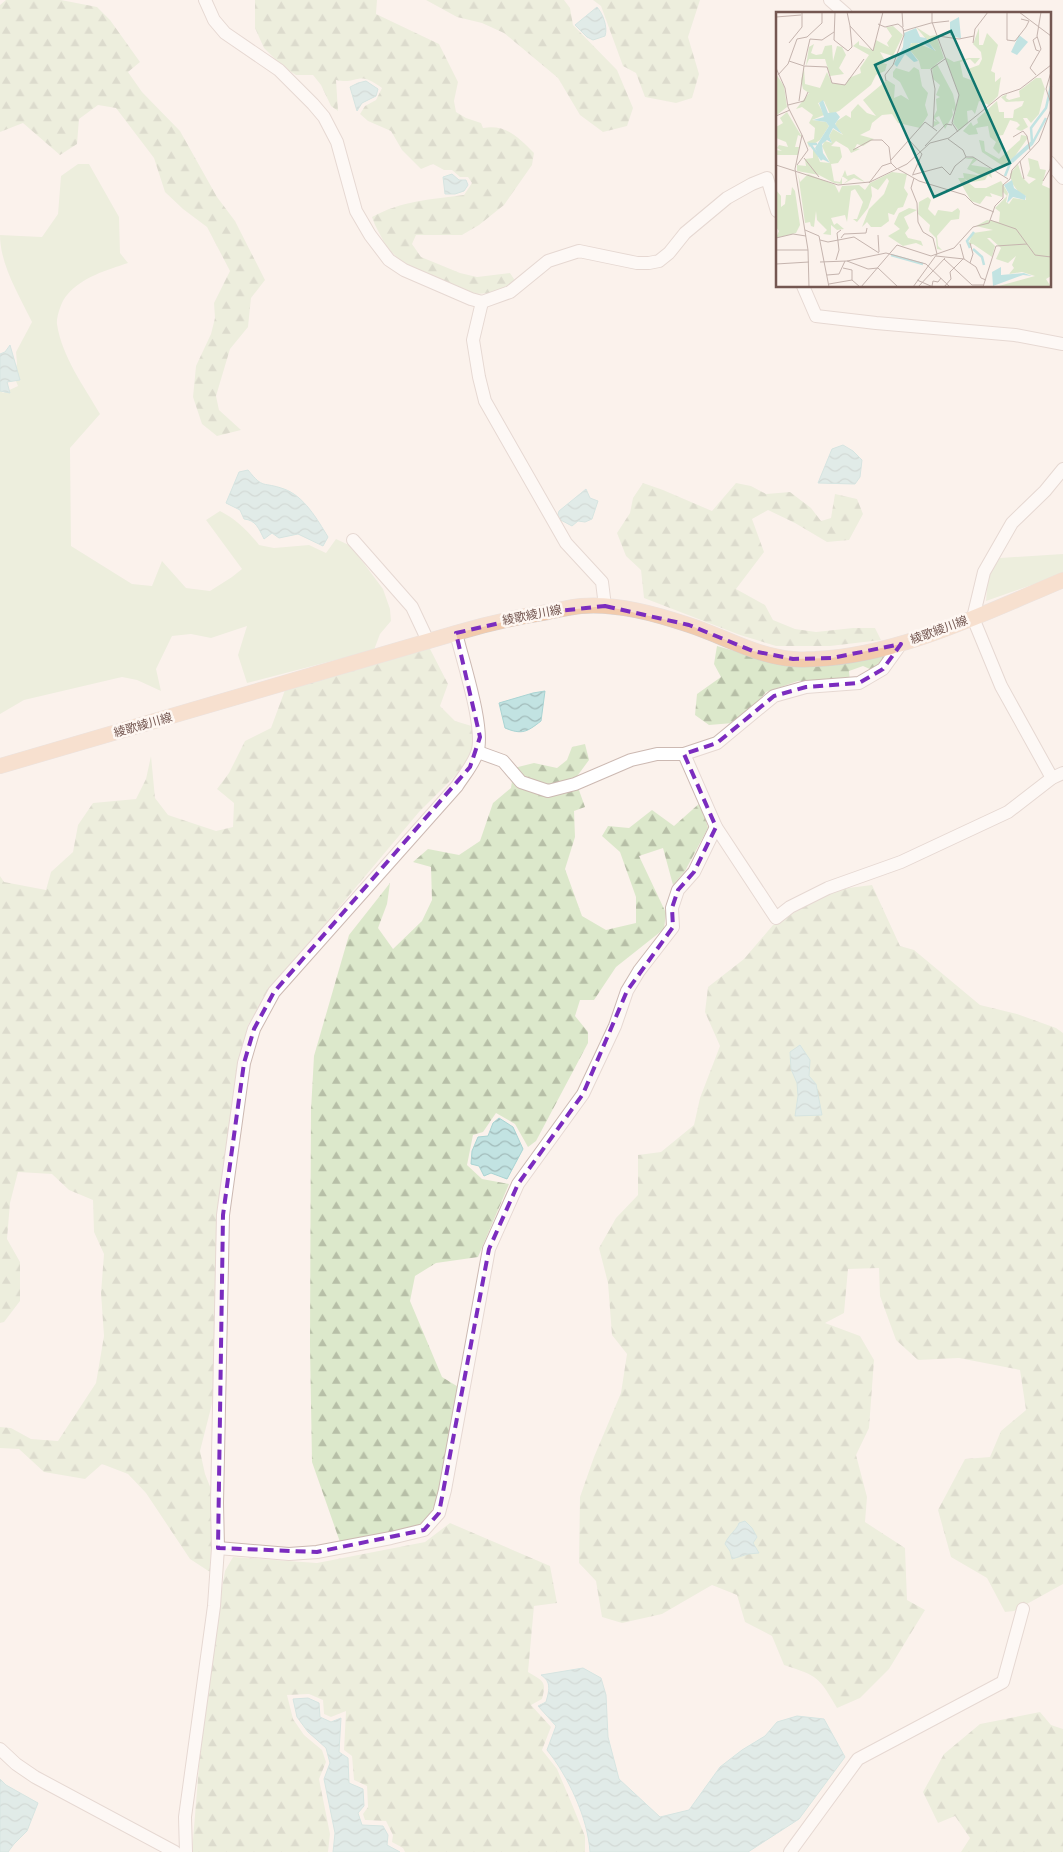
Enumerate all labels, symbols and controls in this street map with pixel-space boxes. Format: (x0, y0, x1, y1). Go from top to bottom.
inset map (776, 12, 1050, 288)
street label: 綾歌綾川線 (501, 602, 563, 628)
street label: 綾歌綾川線 (908, 613, 970, 647)
street label: 綾歌綾川線 (112, 710, 174, 740)

